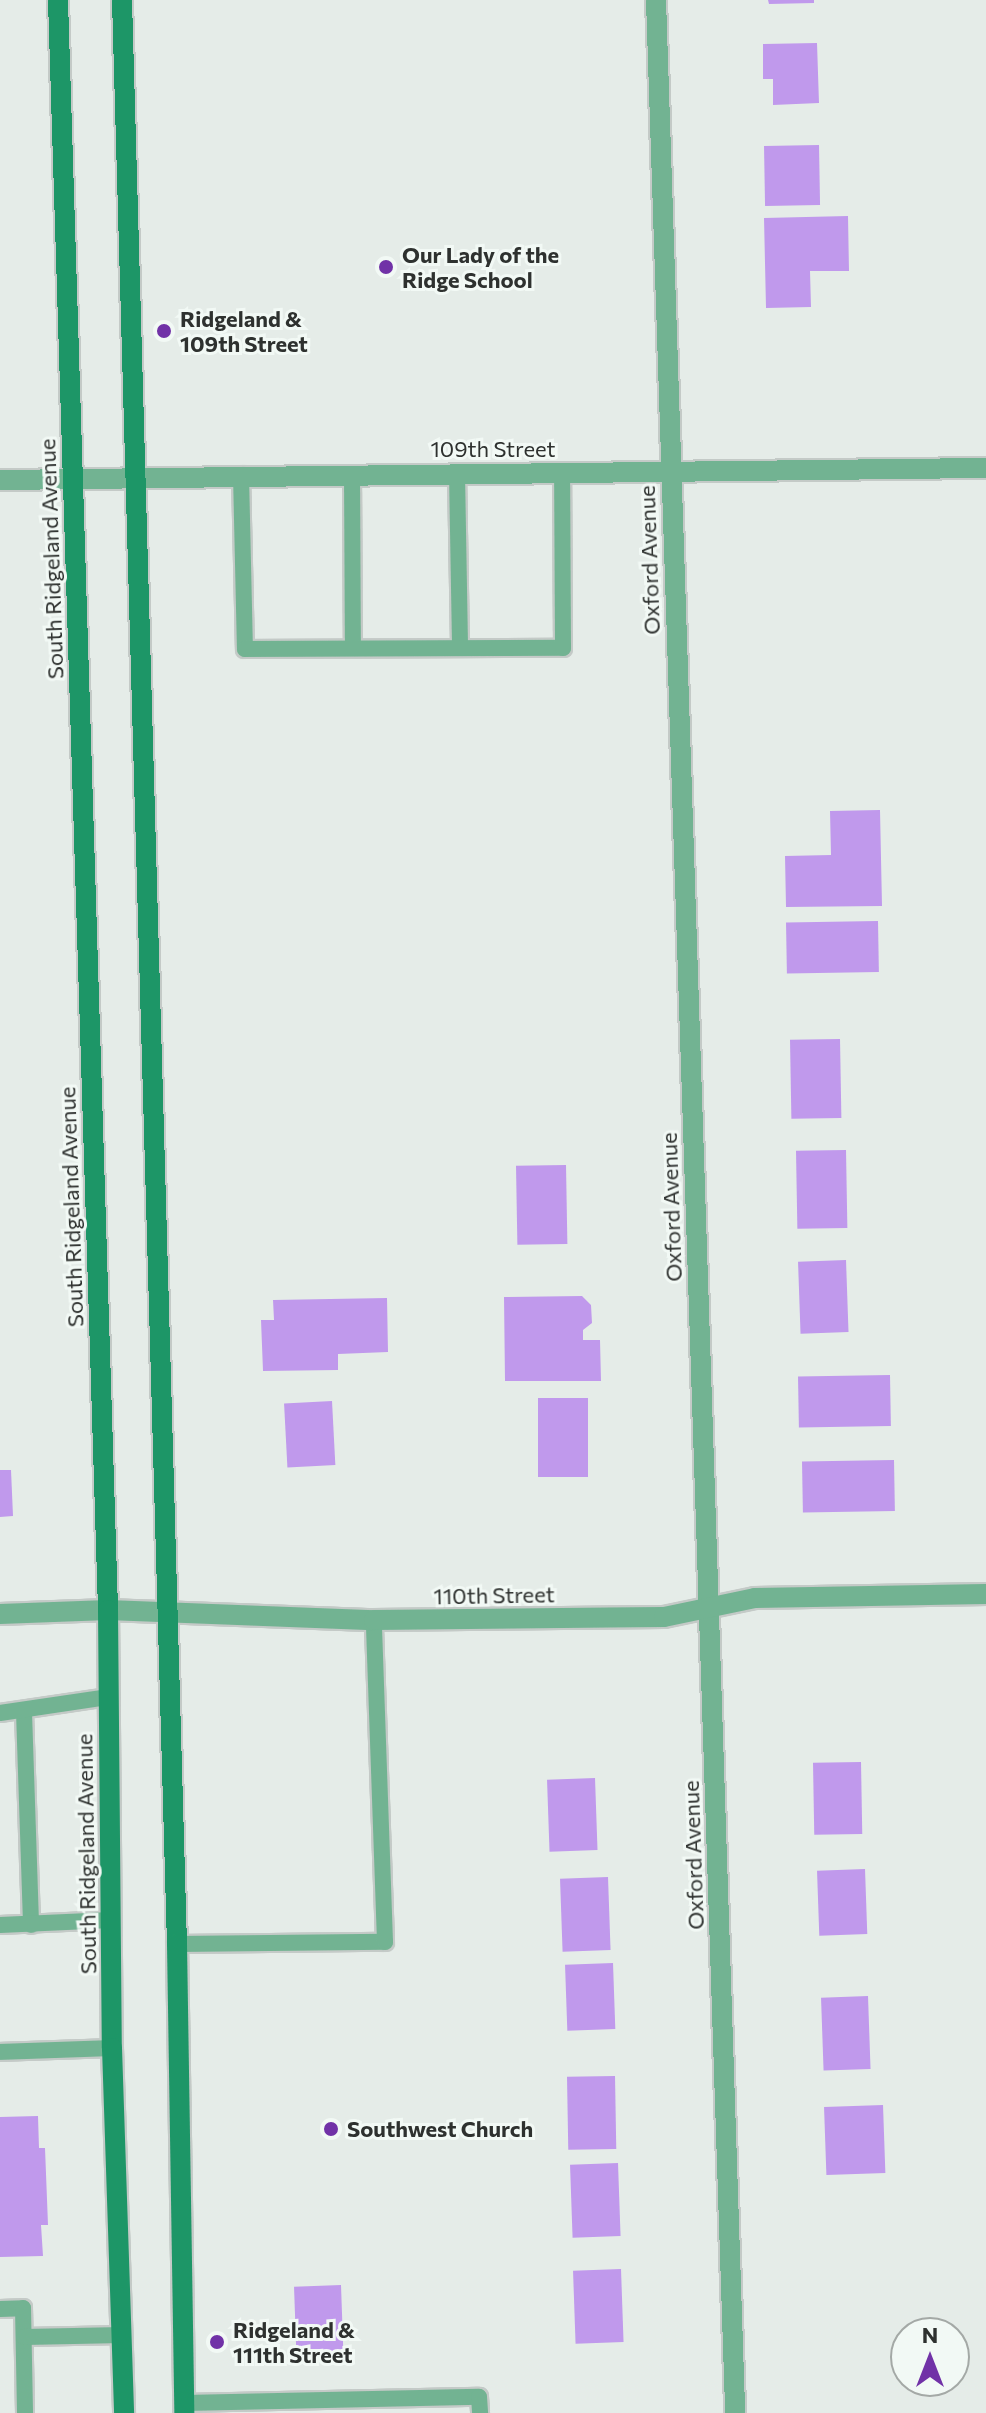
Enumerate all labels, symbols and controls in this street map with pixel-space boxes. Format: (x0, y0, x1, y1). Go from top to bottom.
place label: Our Lady of the Ridge School (402, 241, 559, 292)
marker: Our Lady of the Ridge School (377, 258, 395, 276)
place label: Ridgeland & 109th Street (180, 305, 308, 356)
marker: Ridgeland & 109th Street (155, 322, 173, 340)
street label: 109th Street (430, 436, 556, 462)
street label: South Ridgeland Avenue (34, 438, 68, 680)
street label: Oxford Avenue (633, 485, 665, 635)
street label: South Ridgeland Avenue (54, 1086, 88, 1328)
street label: Oxford Avenue (655, 1132, 687, 1282)
street label: 110th Street (433, 1581, 555, 1609)
street label: South Ridgeland Avenue (71, 1734, 101, 1974)
street label: Oxford Avenue (677, 1780, 709, 1930)
place label: Southwest Church (347, 2116, 533, 2142)
marker: Southwest Church (322, 2120, 340, 2138)
place label: Ridgeland & 111th Street (233, 2316, 355, 2368)
north arrow (890, 2317, 970, 2397)
text: N (922, 2321, 938, 2348)
marker: Ridgeland & 111th Street (208, 2333, 226, 2351)

